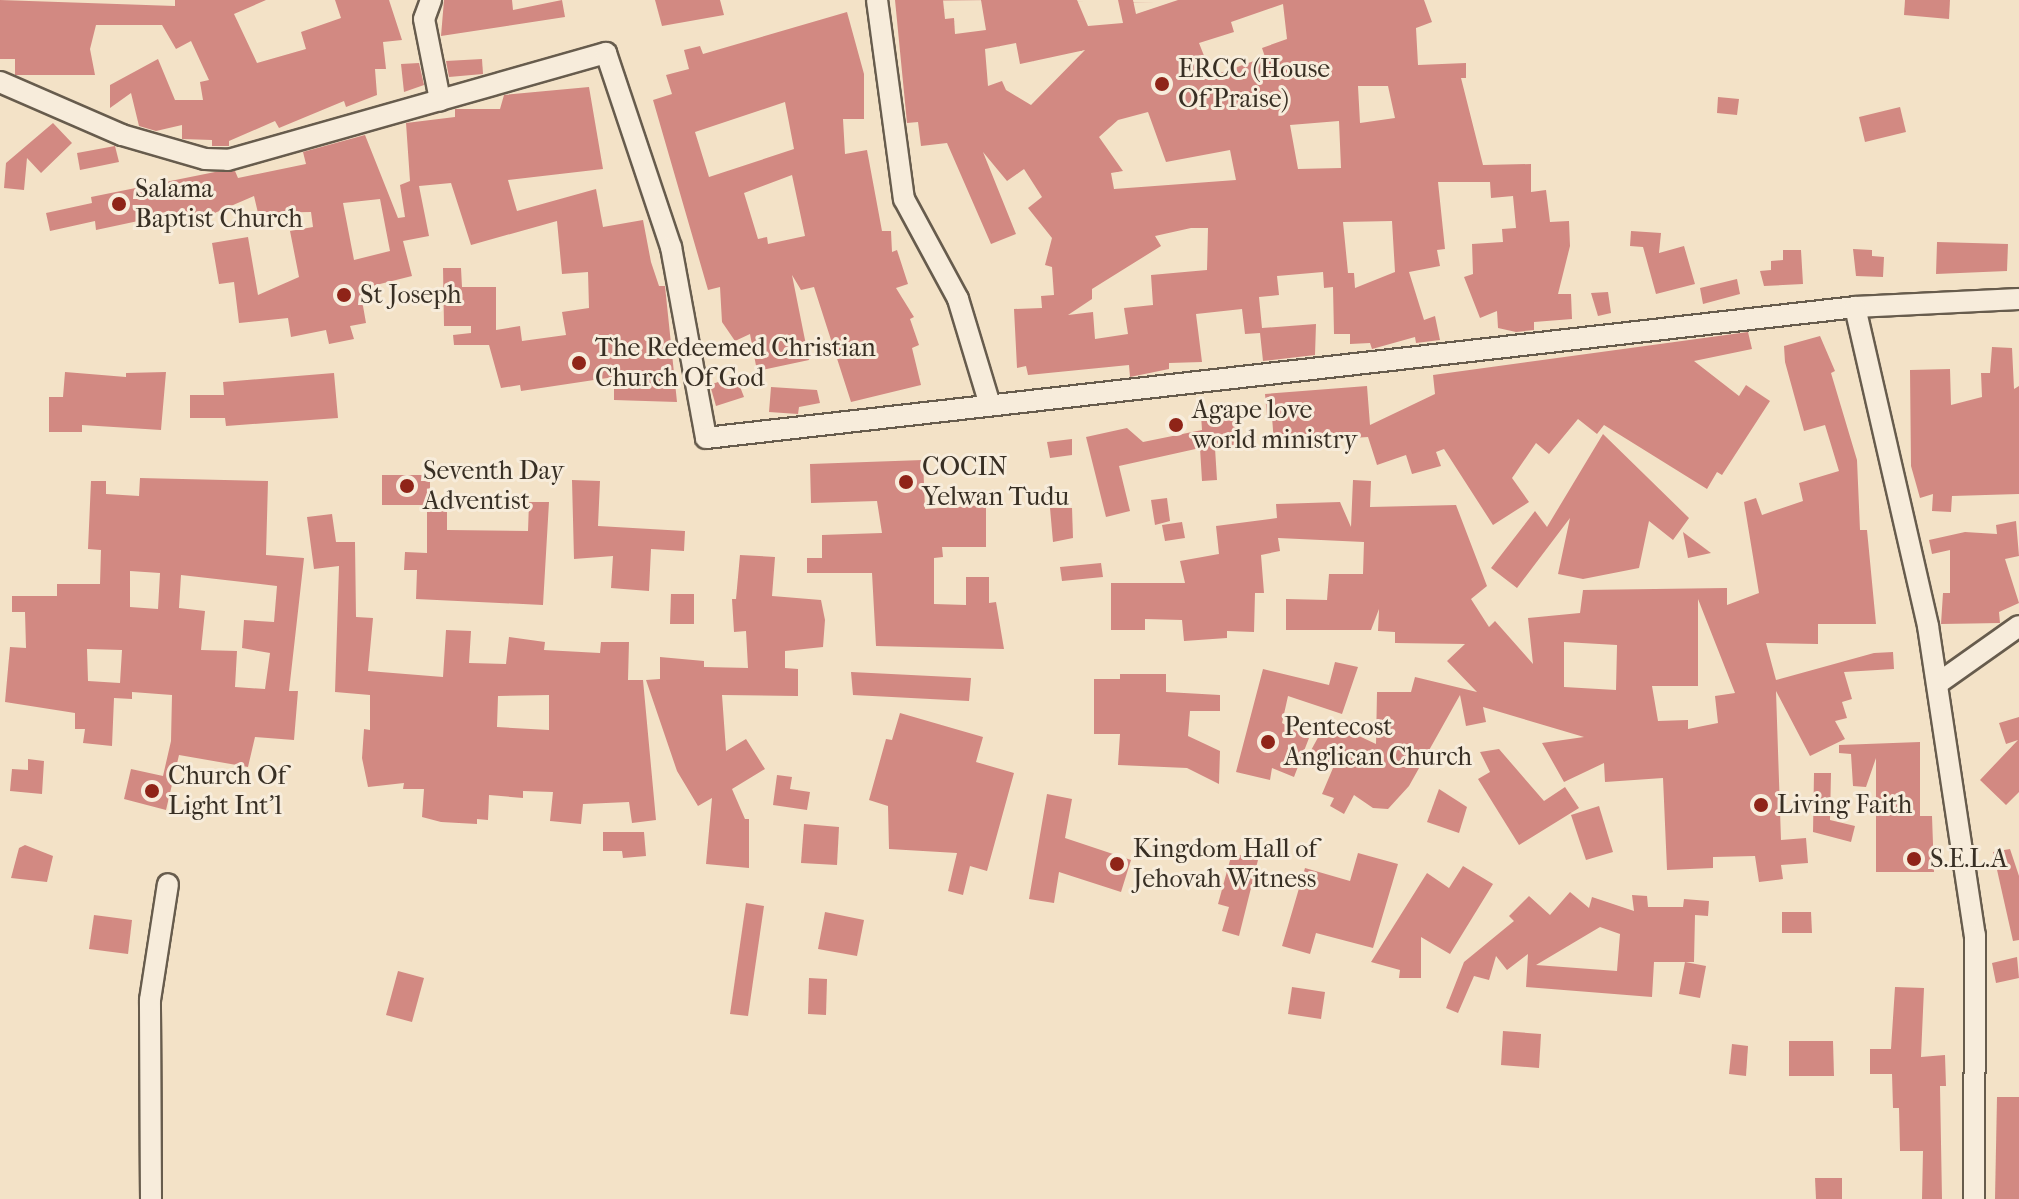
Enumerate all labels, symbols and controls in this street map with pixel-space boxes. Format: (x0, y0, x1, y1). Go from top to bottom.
place label: ERCC (House Of Praise) (1178, 53, 1330, 114)
marker: ERCC (House Of Praise) (1153, 75, 1171, 93)
place label: Salama Baptist Church (135, 173, 303, 234)
marker: Salama Baptist Church (110, 195, 128, 213)
place label: St Joseph (360, 279, 462, 311)
marker: St Joseph (335, 286, 353, 304)
place label: The Redeemed Christian Church Of God (595, 332, 876, 394)
marker: The Redeemed Christian Church Of God (570, 354, 588, 372)
place label: Agape love world ministry (1192, 394, 1357, 456)
marker: Agape love world ministry (1167, 416, 1185, 434)
place label: COCIN Yelwan Tudu (922, 451, 1069, 512)
place label: Seventh Day Adventist (423, 455, 564, 516)
marker: COCIN Yelwan Tudu (897, 473, 915, 491)
marker: Seventh Day Adventist (398, 477, 416, 495)
place label: Pentecost Anglican Church (1284, 711, 1472, 772)
marker: Pentecost Anglican Church (1259, 733, 1277, 751)
place label: Church Of Light Int'l (168, 760, 286, 822)
marker: Church Of Light Int'l (143, 782, 161, 800)
place label: Living Faith (1777, 789, 1912, 821)
marker: Living Faith (1752, 796, 1770, 814)
place label: Kingdom Hall of Jehovah Witness (1133, 833, 1317, 894)
place label: S.E.L.A (1930, 843, 2008, 875)
marker: S.E.L.A (1905, 850, 1923, 868)
marker: Kingdom Hall of Jehovah Witness (1108, 855, 1126, 873)

